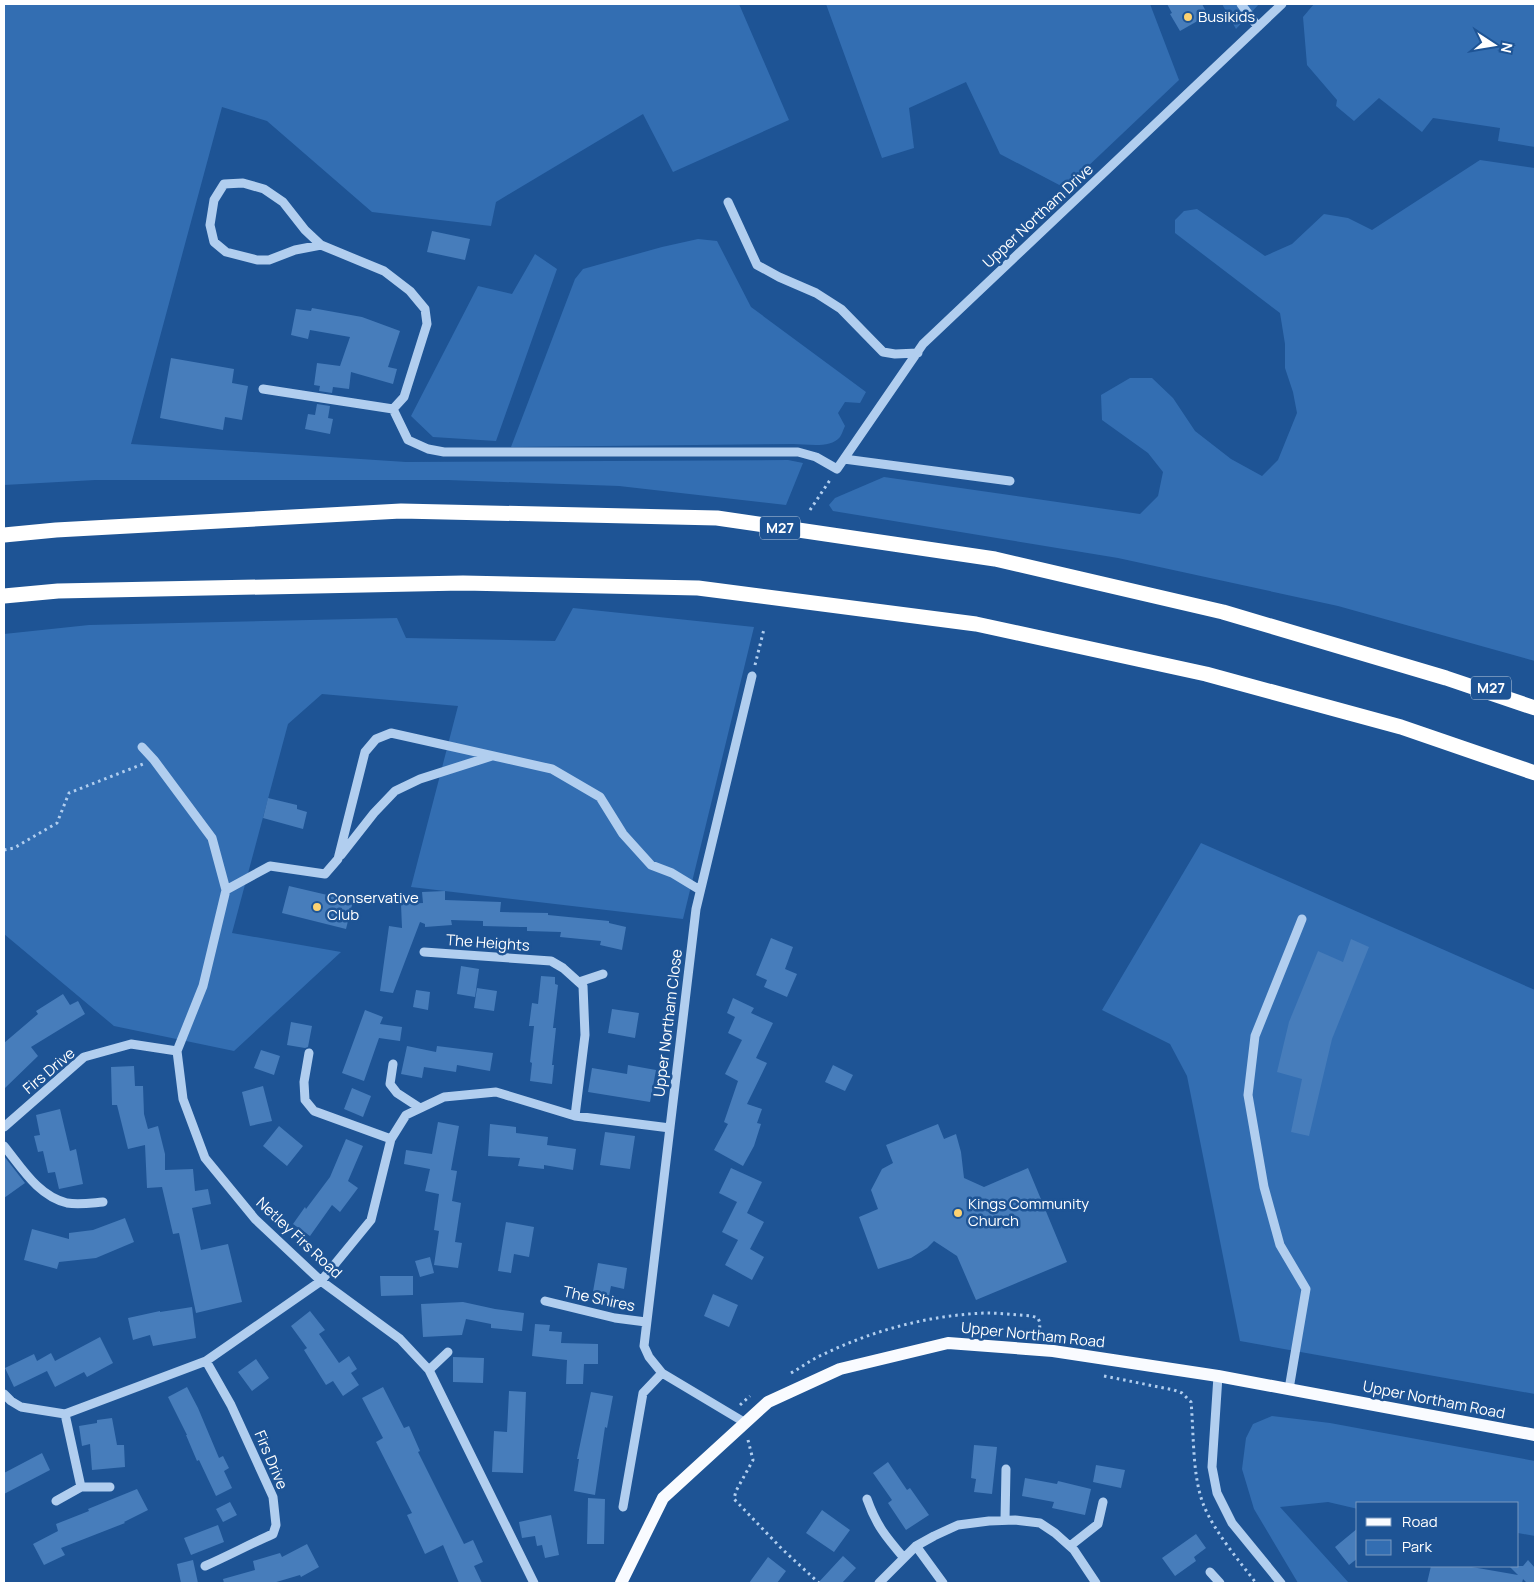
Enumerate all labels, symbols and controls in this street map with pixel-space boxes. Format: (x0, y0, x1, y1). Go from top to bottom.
place label: Busikids (1198, 6, 1255, 27)
marker: Busikids (1182, 11, 1194, 23)
north arrow (1469, 20, 1519, 70)
text: N (1497, 41, 1518, 55)
street label: Upper Northam Drive (978, 159, 1098, 272)
road number: M27 (760, 516, 800, 540)
road number: M27 (1471, 676, 1511, 700)
place label: Conservative Club (327, 887, 419, 925)
marker: Conservative Club (311, 901, 323, 913)
street label: The Heights (445, 929, 531, 956)
street label: Upper Northam Close (648, 948, 687, 1098)
street label: Firs Drive (18, 1042, 79, 1099)
street label: Netley Firs Road (252, 1192, 347, 1283)
place label: Kings Community Church (968, 1193, 1089, 1231)
marker: Kings Community Church (952, 1207, 964, 1219)
street label: The Shires (561, 1281, 637, 1316)
street label: Upper Northam Road (960, 1317, 1106, 1352)
street label: Upper Northam Road (1361, 1375, 1507, 1424)
street label: Firs Drive (250, 1427, 293, 1493)
legend (1356, 1502, 1519, 1567)
text: Road (1402, 1511, 1438, 1532)
text: Park (1402, 1536, 1432, 1557)

